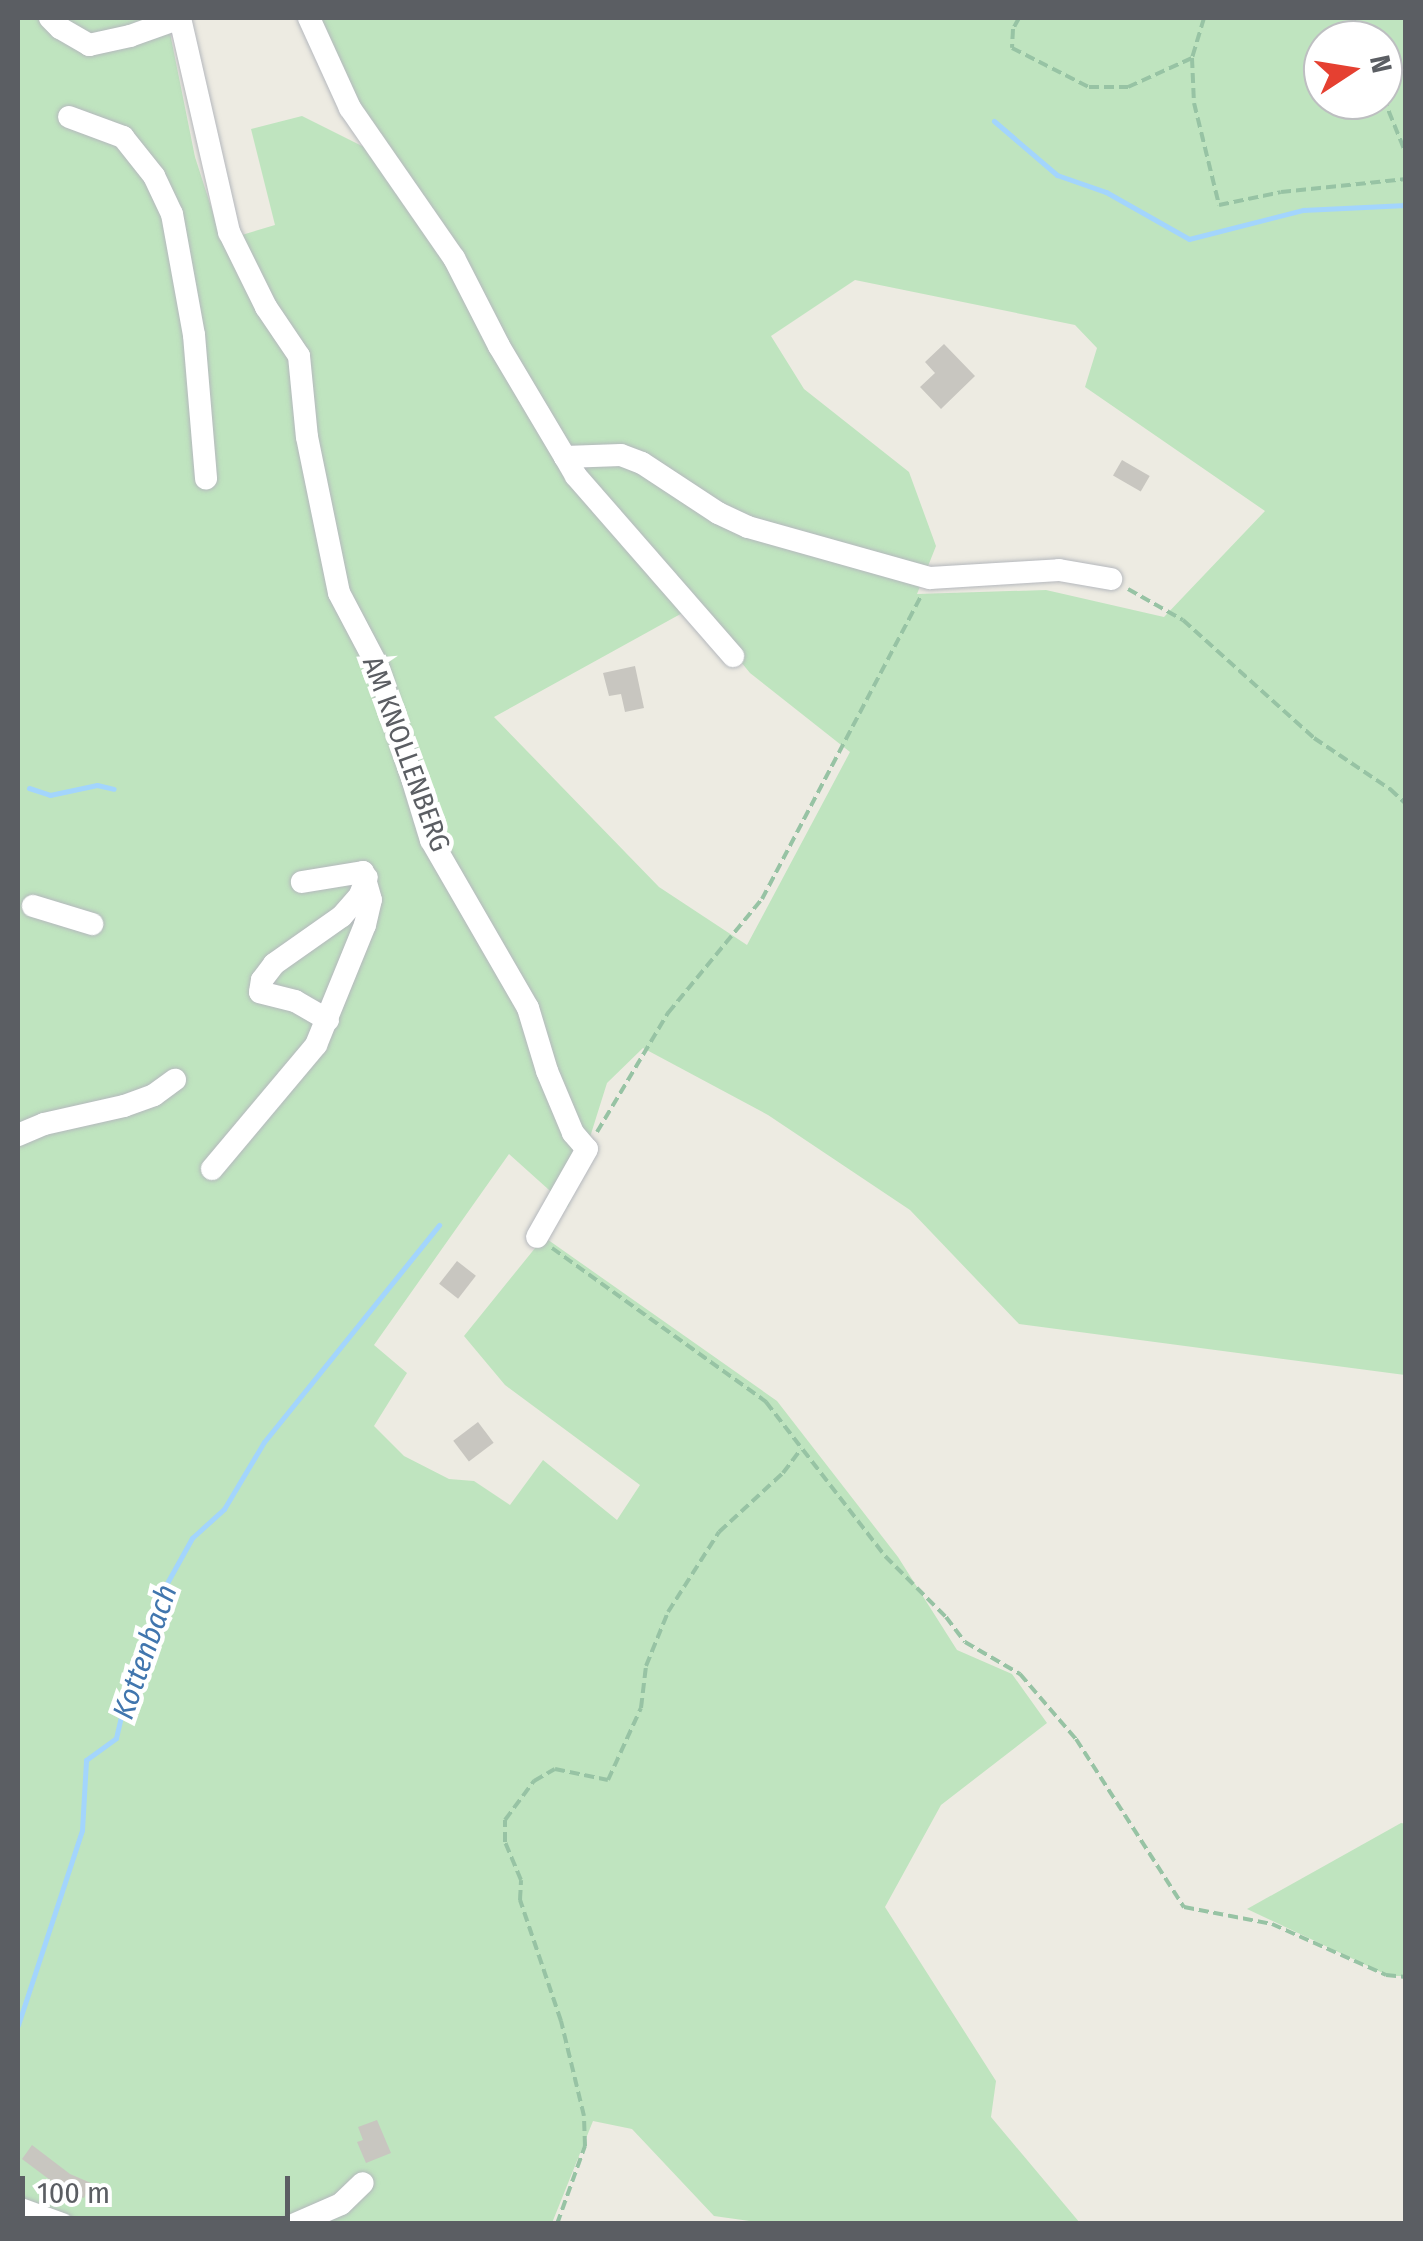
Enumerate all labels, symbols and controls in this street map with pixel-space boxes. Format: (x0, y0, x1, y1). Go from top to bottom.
north arrow (1303, 20, 1403, 120)
text: N (1363, 52, 1399, 76)
street label: AM KNOLLENBERG (355, 652, 457, 856)
water label: Kottenbach (105, 1580, 185, 1724)
scale bar (25, 2156, 295, 2218)
text: 100 m (37, 2175, 110, 2211)

